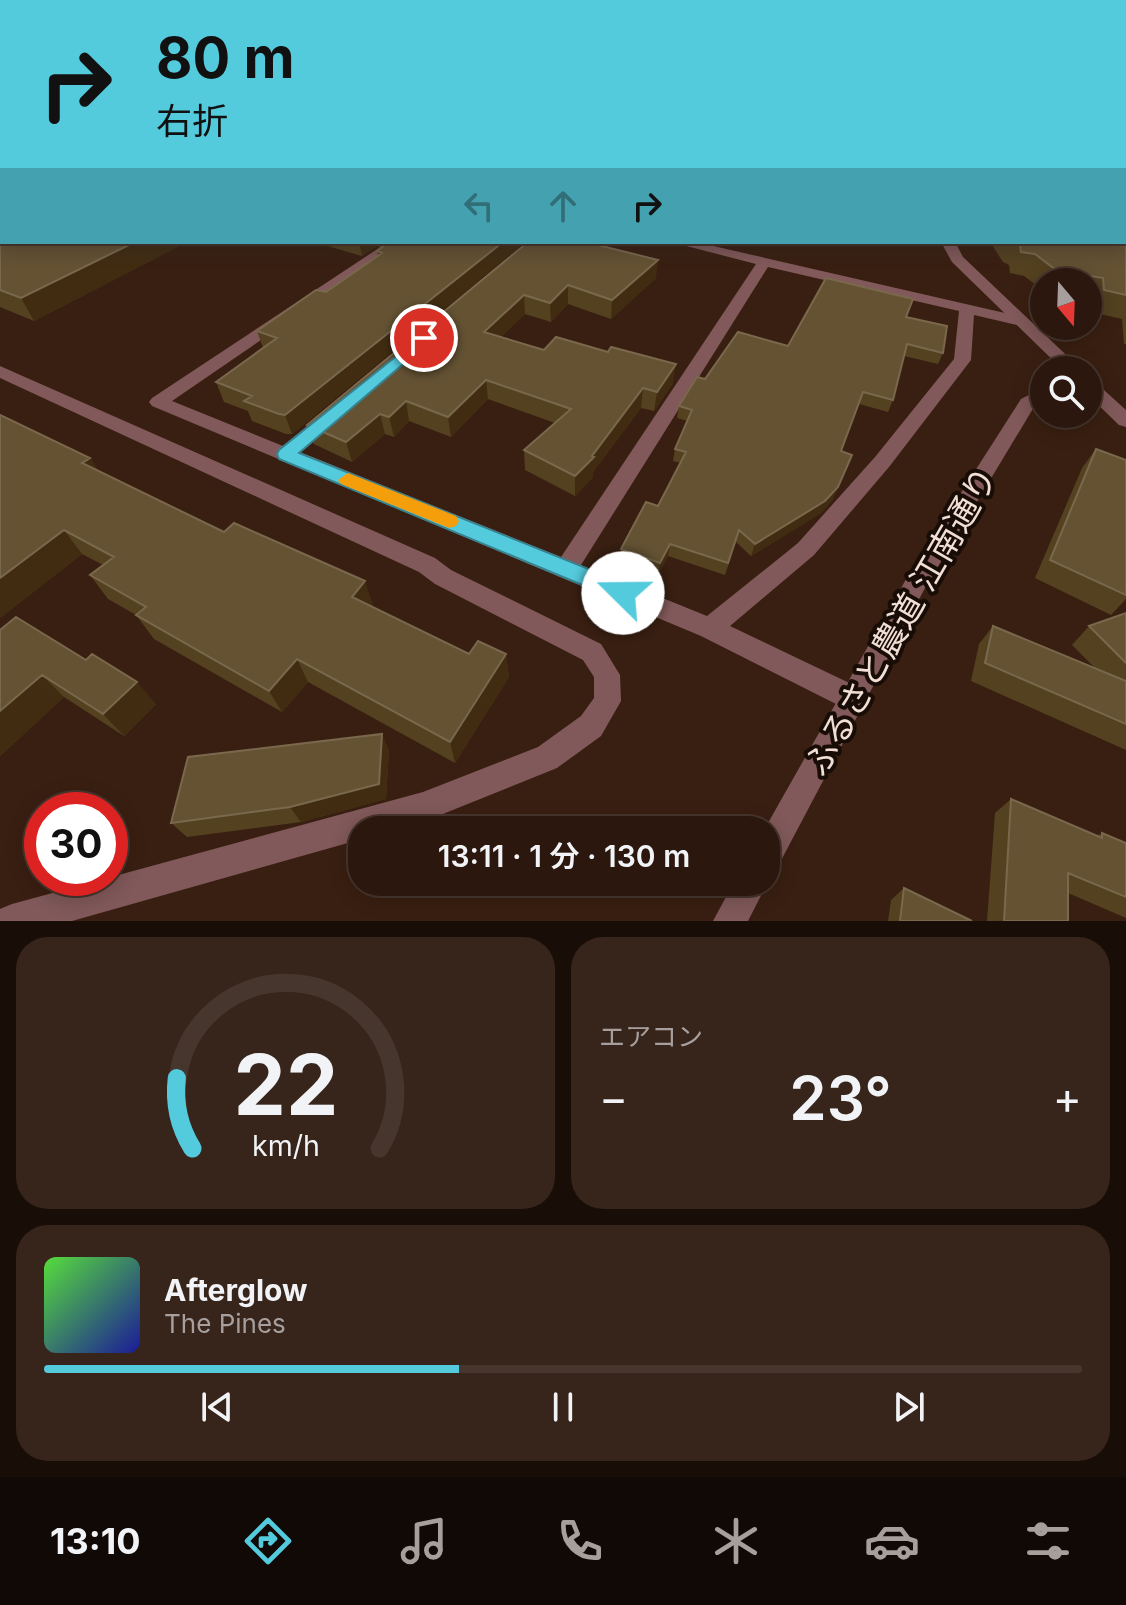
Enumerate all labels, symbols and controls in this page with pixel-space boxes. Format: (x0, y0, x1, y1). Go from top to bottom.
text: 80 m (156, 24, 295, 92)
icon: right (24, 32, 128, 136)
text: 右折 (156, 99, 228, 143)
icon: left (457, 184, 501, 228)
icon: ahead (541, 184, 585, 228)
icon: right (625, 184, 669, 228)
north arrow (1030, 268, 1102, 340)
map controls (1030, 268, 1102, 428)
pin (390, 304, 458, 372)
icon: arrive (402, 316, 446, 360)
button: search (1030, 356, 1102, 428)
street label: ふるさと農道 江南通り (795, 459, 1005, 783)
position arrow (581, 551, 665, 635)
speed limit sign: 30 (24, 792, 128, 896)
text: 13:11 · 1 分 · 130 m (438, 838, 690, 874)
text: エアコン (599, 1021, 703, 1052)
text: 22 (233, 1034, 338, 1135)
text: 23° (789, 1062, 892, 1134)
text: − (599, 1071, 628, 1125)
text: + (1053, 1071, 1082, 1125)
text: km/h (252, 1128, 319, 1163)
text: Afterglow (164, 1272, 308, 1308)
text: The Pines (164, 1308, 286, 1339)
icon: previous (195, 1385, 239, 1429)
icon: pause (541, 1385, 585, 1429)
icon: next (887, 1385, 931, 1429)
icon: directions (240, 1513, 296, 1569)
icon: music (396, 1513, 452, 1569)
icon: phone (552, 1513, 608, 1569)
icon: climate (708, 1513, 764, 1569)
icon: car (864, 1513, 920, 1569)
icon: filters (1020, 1513, 1076, 1569)
text: 13:10 (50, 1519, 141, 1563)

